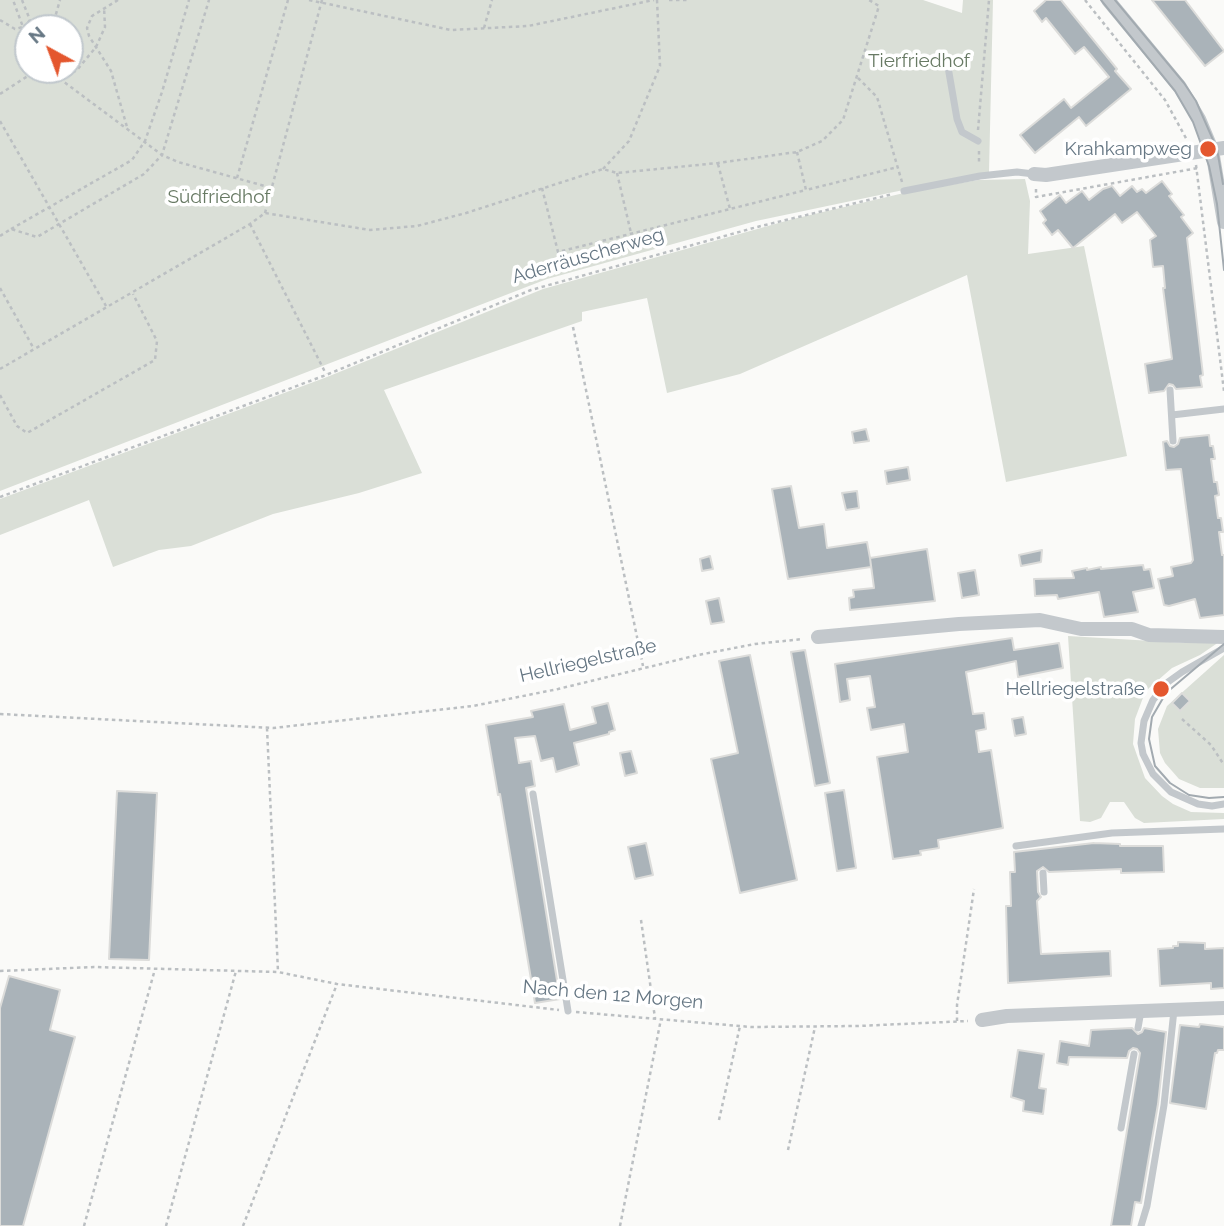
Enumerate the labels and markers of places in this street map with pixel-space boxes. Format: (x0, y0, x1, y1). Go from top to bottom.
place label: Krahkampweg (1064, 138, 1192, 160)
marker: Krahkampweg (1198, 139, 1218, 159)
place label: Hellriegelstraße (1005, 678, 1145, 700)
marker: Hellriegelstraße (1151, 679, 1171, 699)

